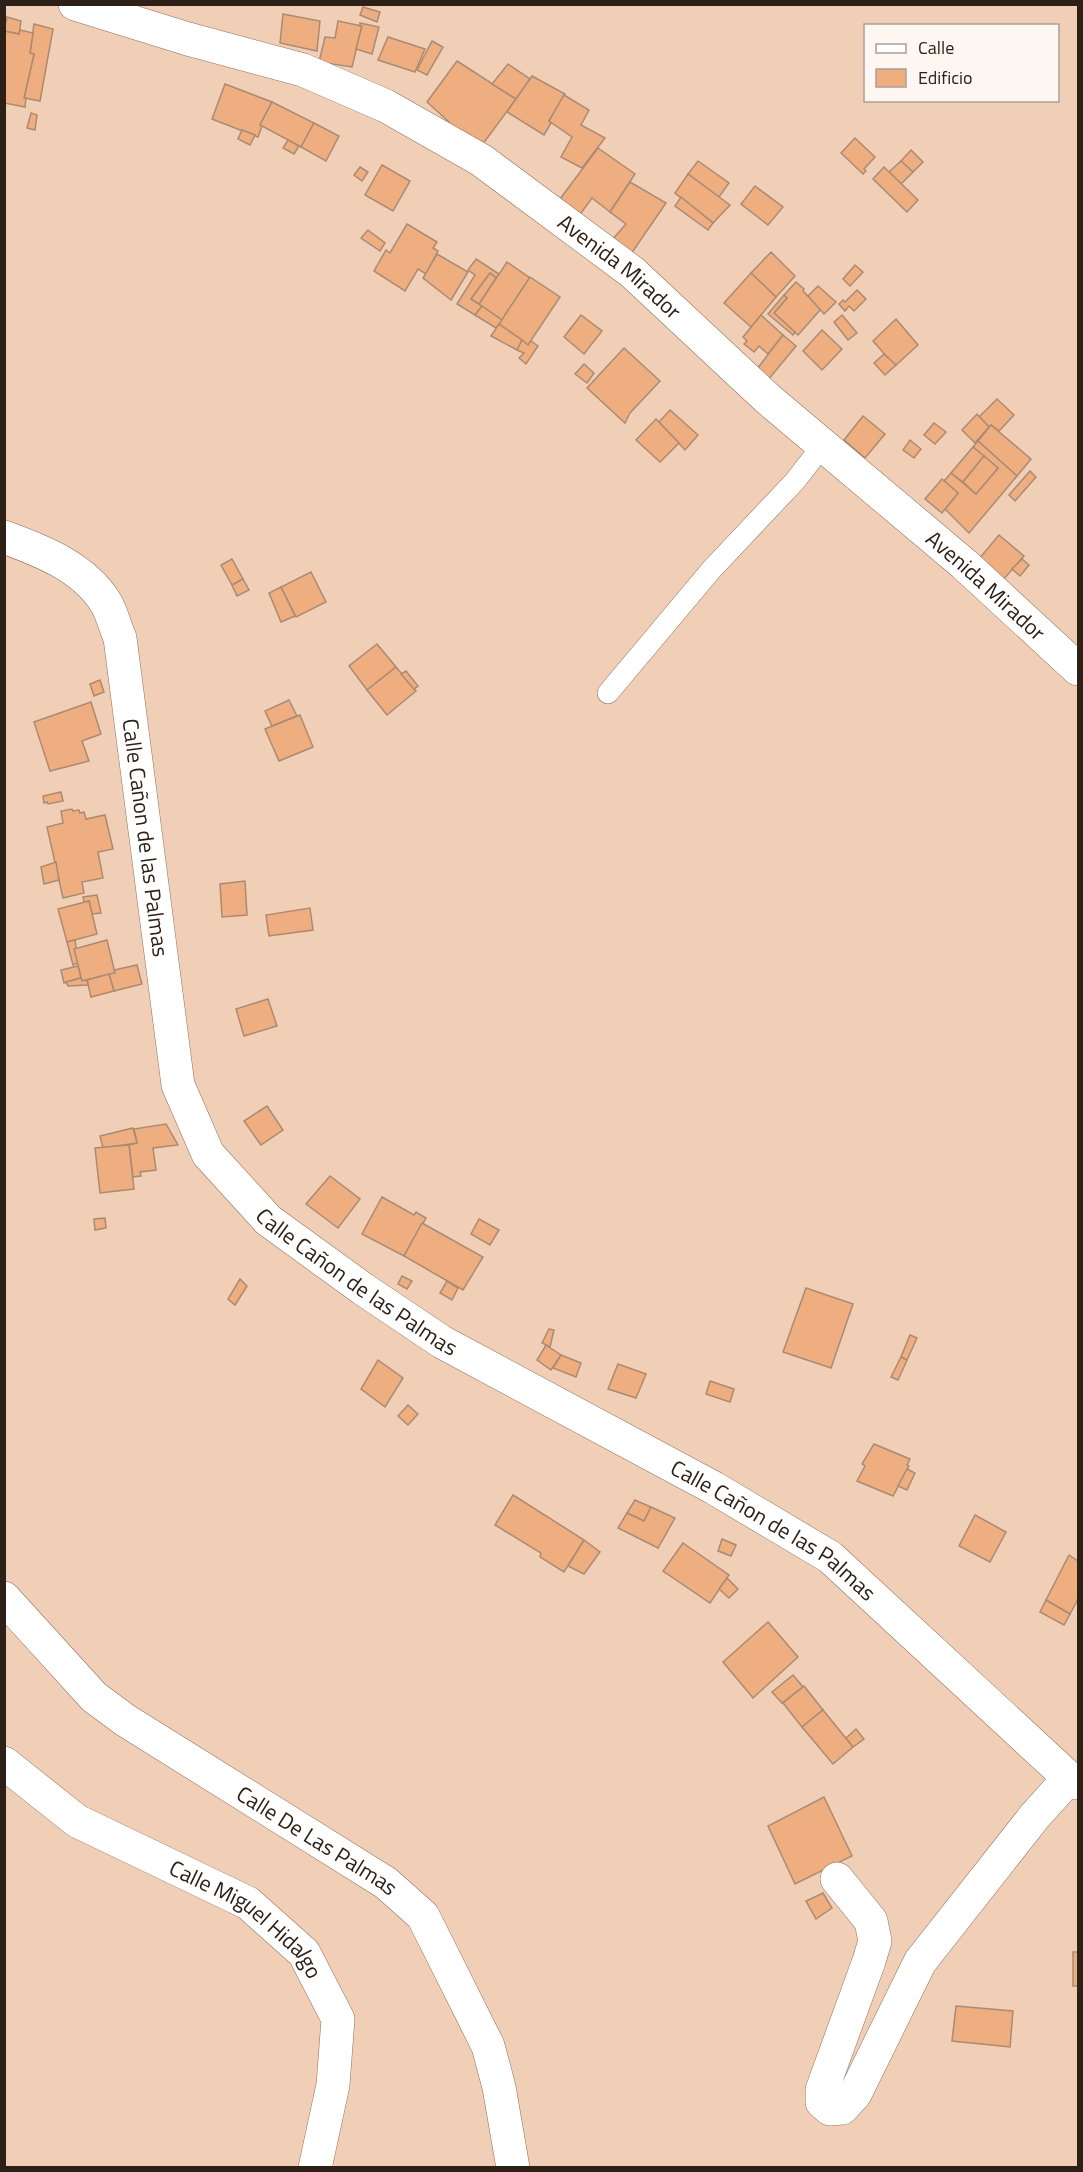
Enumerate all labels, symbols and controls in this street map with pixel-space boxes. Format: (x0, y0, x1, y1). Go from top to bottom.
legend (864, 24, 1059, 102)
text: Calle (918, 34, 954, 61)
text: Edificio (918, 64, 972, 91)
street label: Avenida Mirador (551, 205, 690, 327)
street label: Avenida Mirador (919, 522, 1054, 649)
street label: Calle Cañon de las Palmas (114, 717, 178, 959)
street label: Calle Cañon de las Palmas (248, 1200, 464, 1364)
street label: Calle Cañon de las Palmas (665, 1451, 884, 1609)
street label: Calle De Las Palmas (230, 1777, 406, 1903)
street label: Calle Miguel Hidalgo (164, 1851, 331, 1984)

